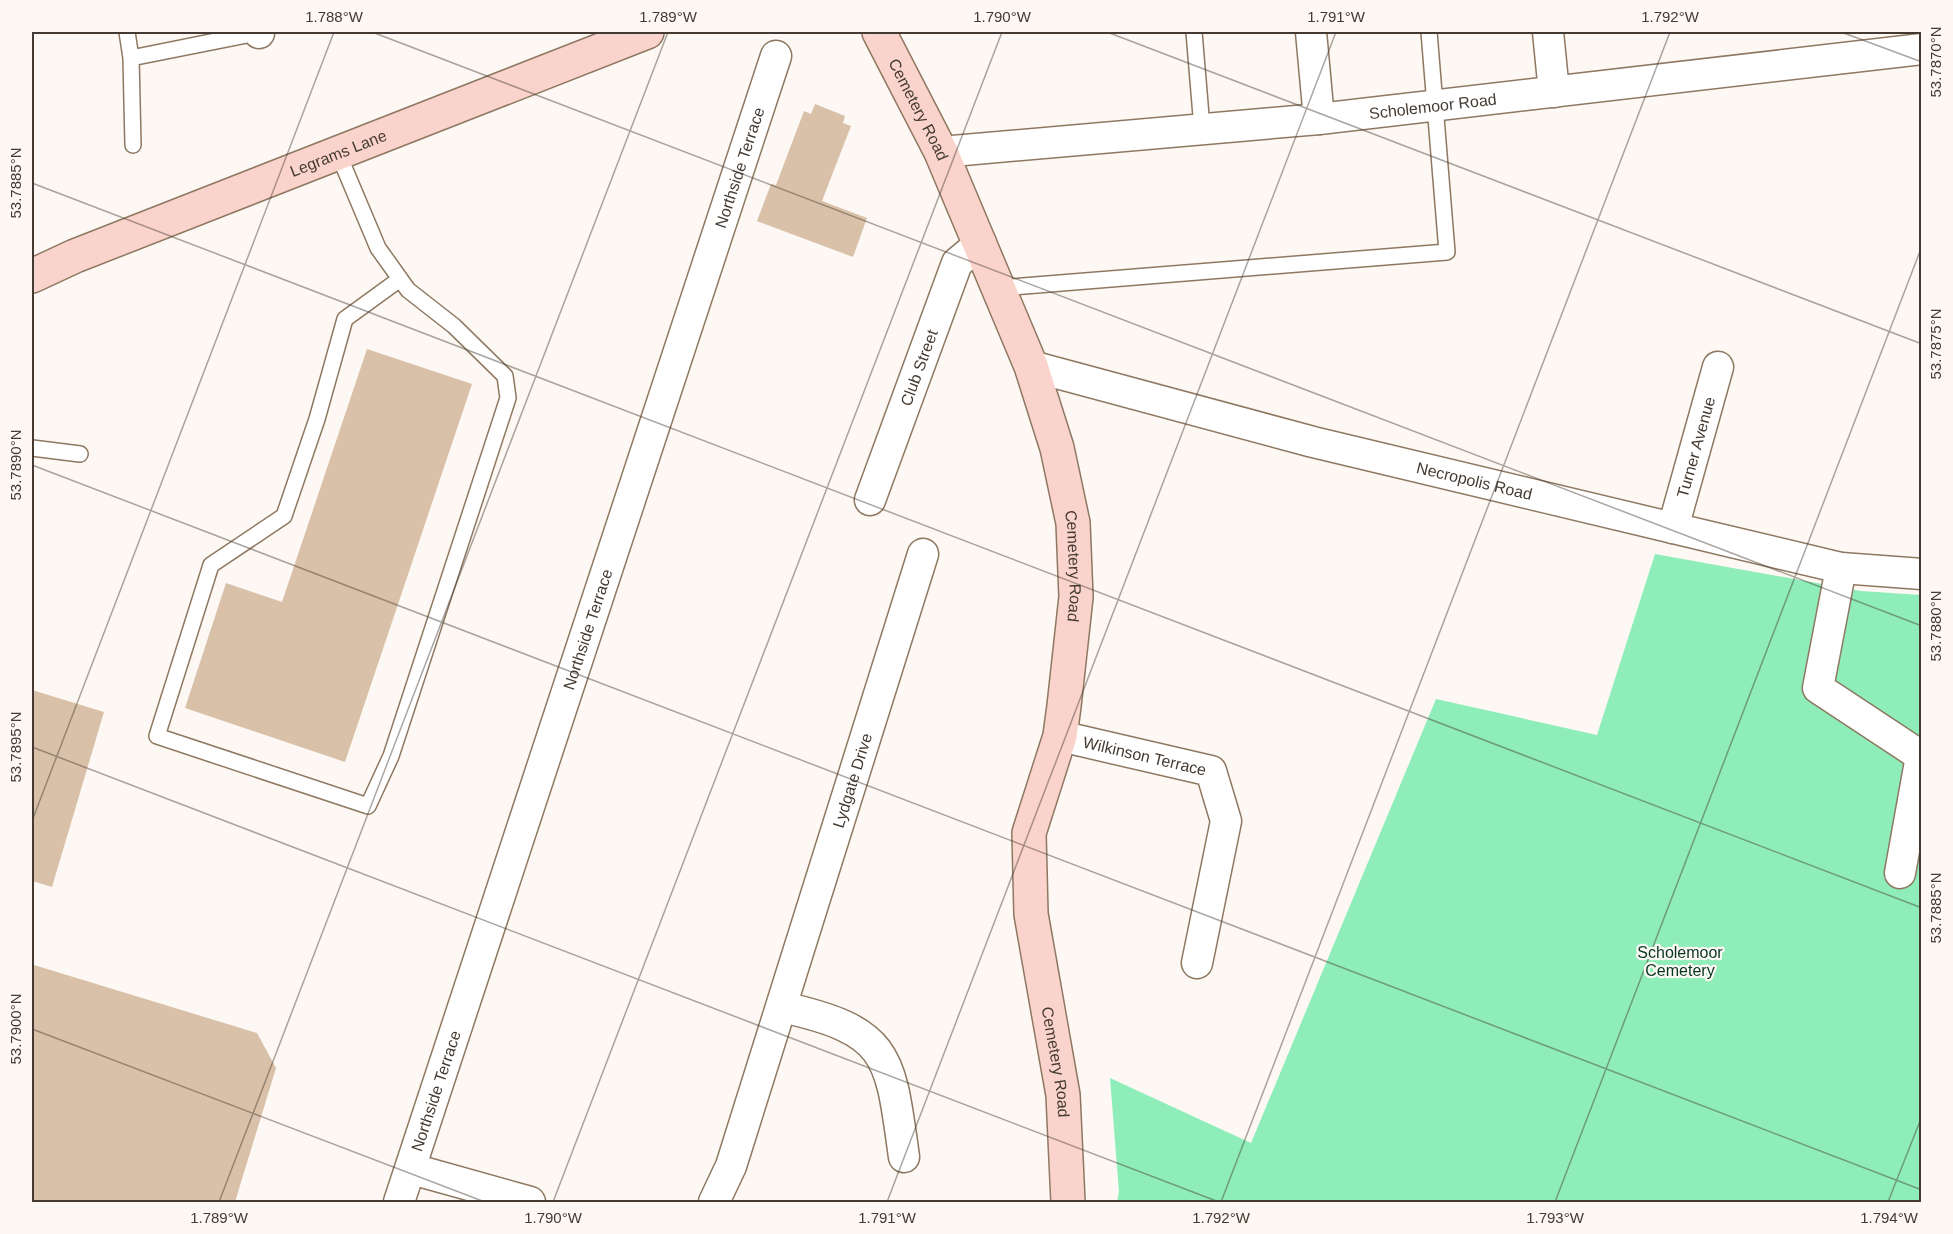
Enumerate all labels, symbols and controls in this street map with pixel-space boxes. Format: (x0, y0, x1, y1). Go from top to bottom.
text: 1.788°W (305, 8, 364, 25)
text: 1.789°W (639, 8, 698, 25)
text: 1.790°W (973, 8, 1032, 25)
text: 1.791°W (1307, 8, 1366, 25)
text: 1.792°W (1641, 8, 1700, 25)
text: 53.7870°N (1927, 26, 1944, 98)
street label: Cemetery Road (885, 56, 951, 163)
street label: Scholemoor Road (1368, 90, 1497, 122)
street label: Northside Terrace (712, 105, 768, 230)
street label: Legrams Lane (288, 127, 389, 180)
text: 53.7885°N (7, 147, 24, 219)
text: 53.7875°N (1927, 308, 1944, 380)
street label: Club Street (897, 327, 941, 408)
street label: Turner Avenue (1674, 395, 1718, 500)
text: 53.7890°N (7, 429, 24, 501)
street label: Necropolis Road (1415, 459, 1534, 503)
street label: Cemetery Road (1061, 509, 1084, 623)
street label: Northside Terrace (560, 567, 616, 692)
text: 53.7880°N (1927, 590, 1944, 662)
text: 53.7895°N (7, 711, 24, 783)
street label: Lydgate Drive (830, 731, 875, 830)
street label: Wilkinson Terrace (1081, 734, 1208, 779)
text: 53.7885°N (1927, 872, 1944, 944)
park label: Scholemoor Cemetery (1637, 944, 1723, 979)
text: 53.7900°N (7, 993, 24, 1065)
street label: Cemetery Road (1039, 1005, 1072, 1118)
street label: Northside Terrace (408, 1028, 464, 1154)
text: 1.789°W (190, 1209, 249, 1226)
text: 1.790°W (524, 1209, 583, 1226)
text: 1.791°W (858, 1209, 917, 1226)
text: 1.792°W (1192, 1209, 1251, 1226)
text: 1.793°W (1526, 1209, 1585, 1226)
text: 1.794°W (1860, 1209, 1919, 1226)

